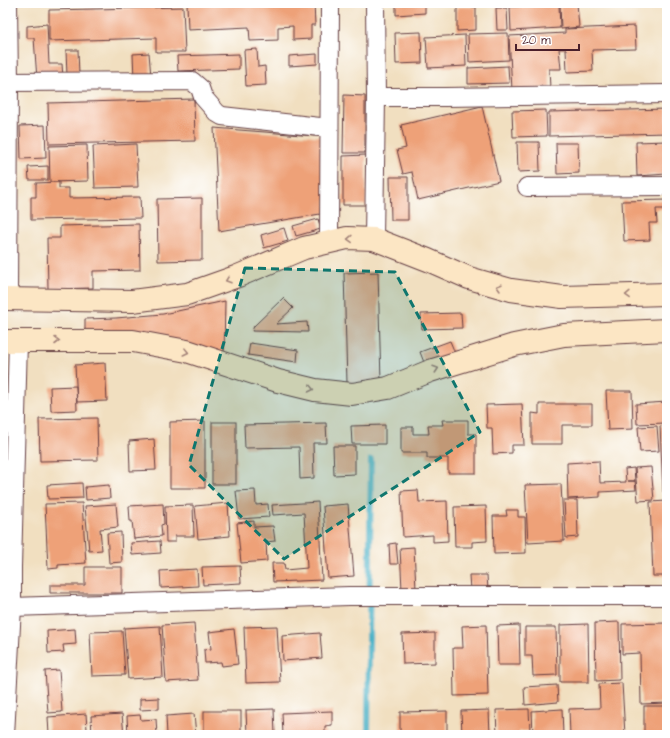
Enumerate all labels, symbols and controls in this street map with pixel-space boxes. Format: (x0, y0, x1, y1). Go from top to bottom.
scale bar (516, 26, 579, 52)
text: 20 m (522, 32, 551, 49)
one-way arrow (347, 235, 353, 243)
one-way arrow (224, 275, 231, 284)
one-way arrow (496, 283, 503, 292)
one-way arrow (625, 291, 631, 299)
one-way arrow (54, 337, 60, 345)
one-way arrow (183, 347, 189, 355)
one-way arrow (433, 365, 440, 374)
one-way arrow (308, 384, 314, 392)

